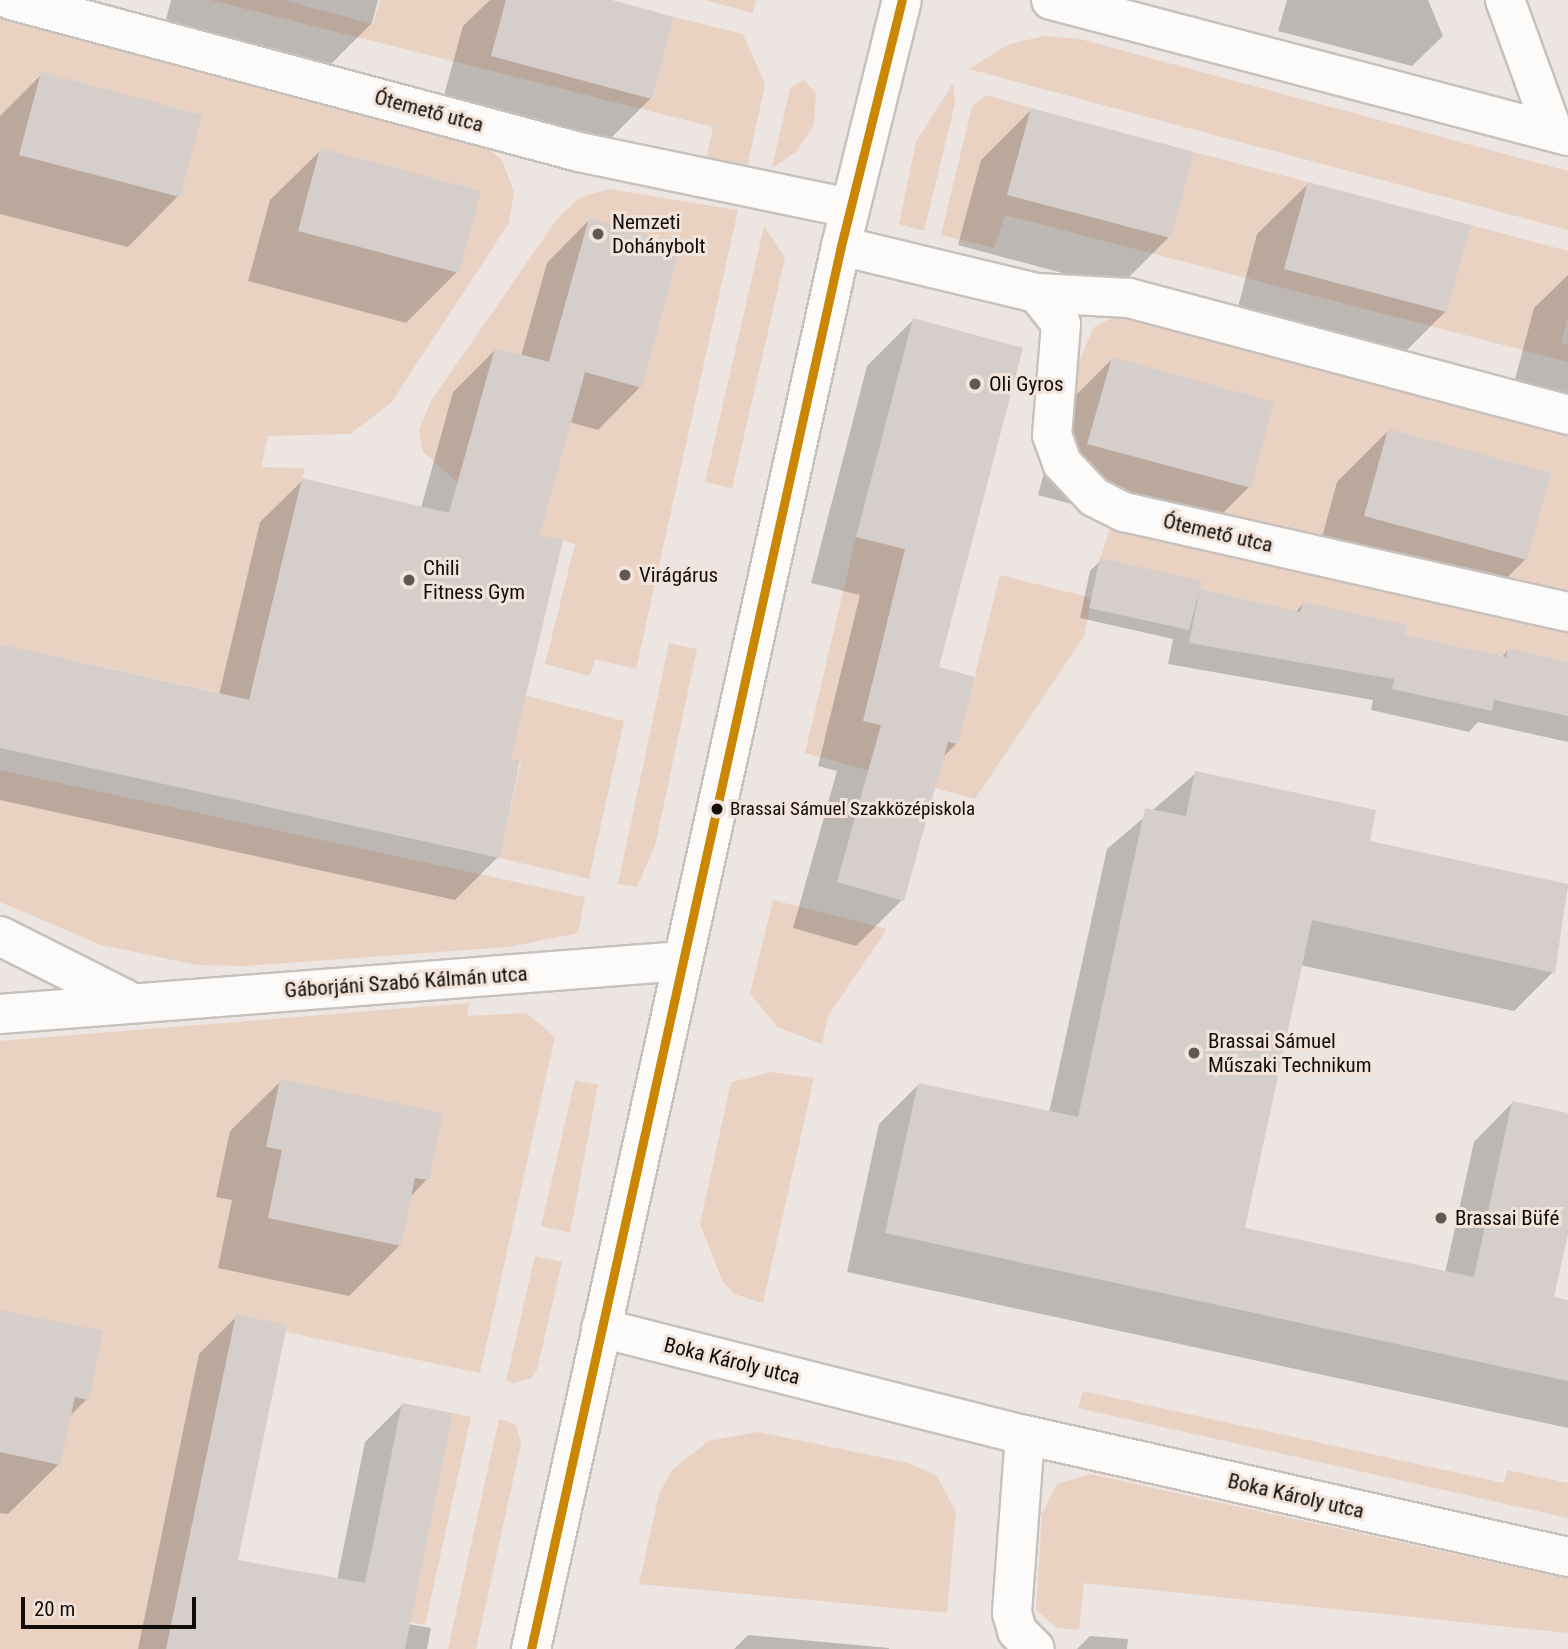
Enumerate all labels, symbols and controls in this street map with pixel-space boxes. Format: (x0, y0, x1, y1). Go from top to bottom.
street label: Ótemető utca (372, 84, 486, 138)
place label: Nemzeti Dohánybolt (612, 209, 706, 259)
marker: Nemzeti Dohánybolt (590, 226, 606, 242)
place label: Oli Gyros (989, 371, 1064, 397)
marker: Oli Gyros (967, 376, 983, 392)
street label: Ótemető utca (1161, 508, 1275, 558)
place label: Chili Fitness Gym (423, 555, 525, 605)
place label: Virágárus (639, 562, 718, 588)
marker: Virágárus (617, 567, 633, 583)
marker: Chili Fitness Gym (401, 572, 417, 588)
place label: Brassai Sámuel Szakközépiskola (730, 798, 975, 820)
marker: Brassai Sámuel Szakközépiskola (710, 802, 724, 816)
street label: Gáborjáni Szabó Kálmán utca (284, 961, 528, 1003)
place label: Brassai Sámuel Műszaki Technikum (1208, 1028, 1372, 1078)
marker: Brassai Sámuel Műszaki Technikum (1186, 1045, 1202, 1061)
place label: Brassai Büfé (1455, 1205, 1559, 1231)
marker: Brassai Büfé (1433, 1210, 1449, 1226)
street label: Boka Károly utca (661, 1332, 803, 1390)
street label: Boka Károly utca (1225, 1468, 1367, 1524)
scale bar (24, 1582, 200, 1626)
text: 20 m (34, 1597, 75, 1621)

